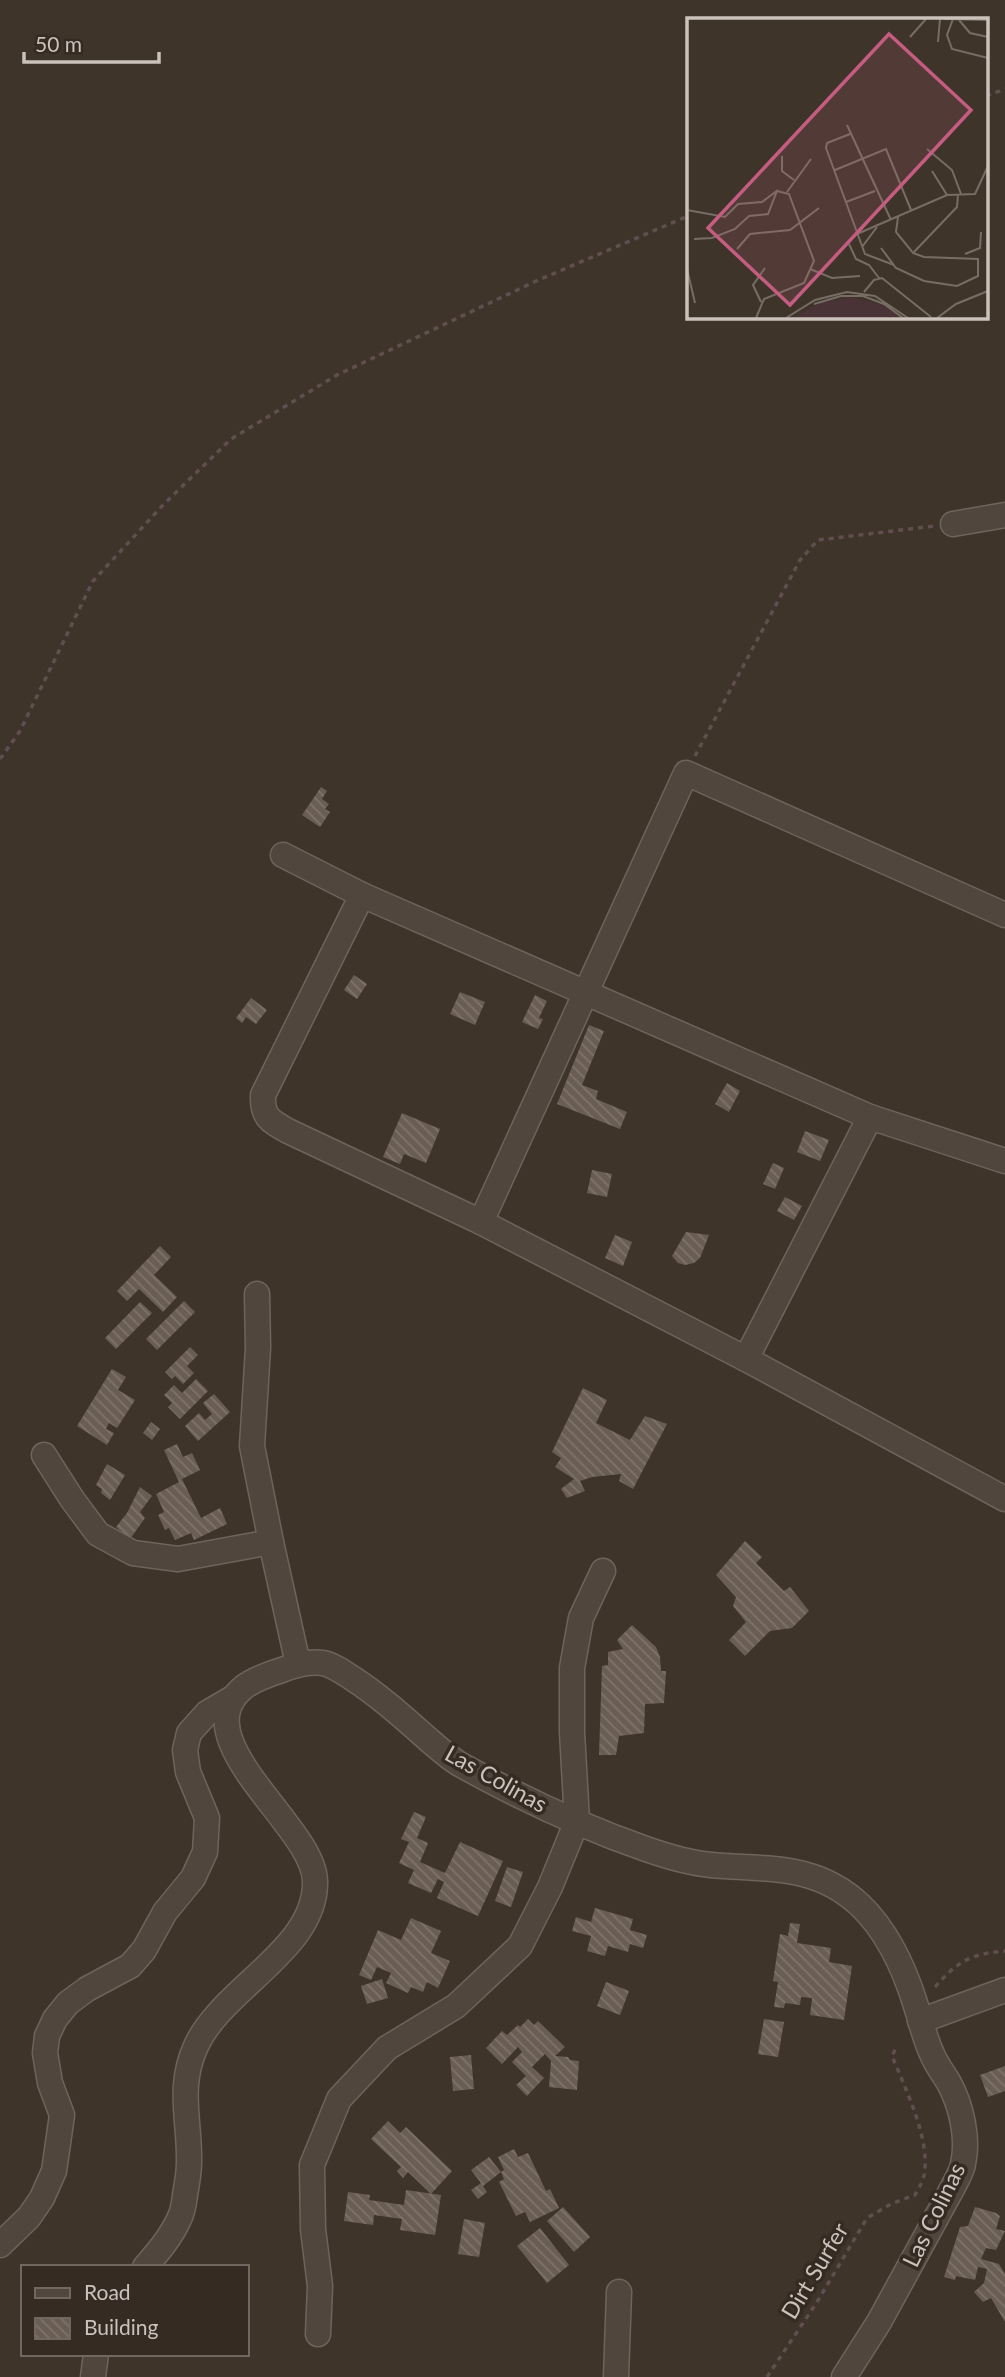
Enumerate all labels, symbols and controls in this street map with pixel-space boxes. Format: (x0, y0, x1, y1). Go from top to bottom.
inset map (687, 18, 988, 318)
scale bar (24, 21, 159, 65)
text: 50 m (35, 31, 82, 56)
street label: Las Colinas (441, 1739, 552, 1818)
street label: Las Colinas (896, 2158, 970, 2271)
street label: Dirt Surfer (775, 2217, 854, 2324)
legend (21, 2265, 248, 2356)
text: Road (84, 2279, 131, 2304)
text: Building (84, 2314, 159, 2339)

